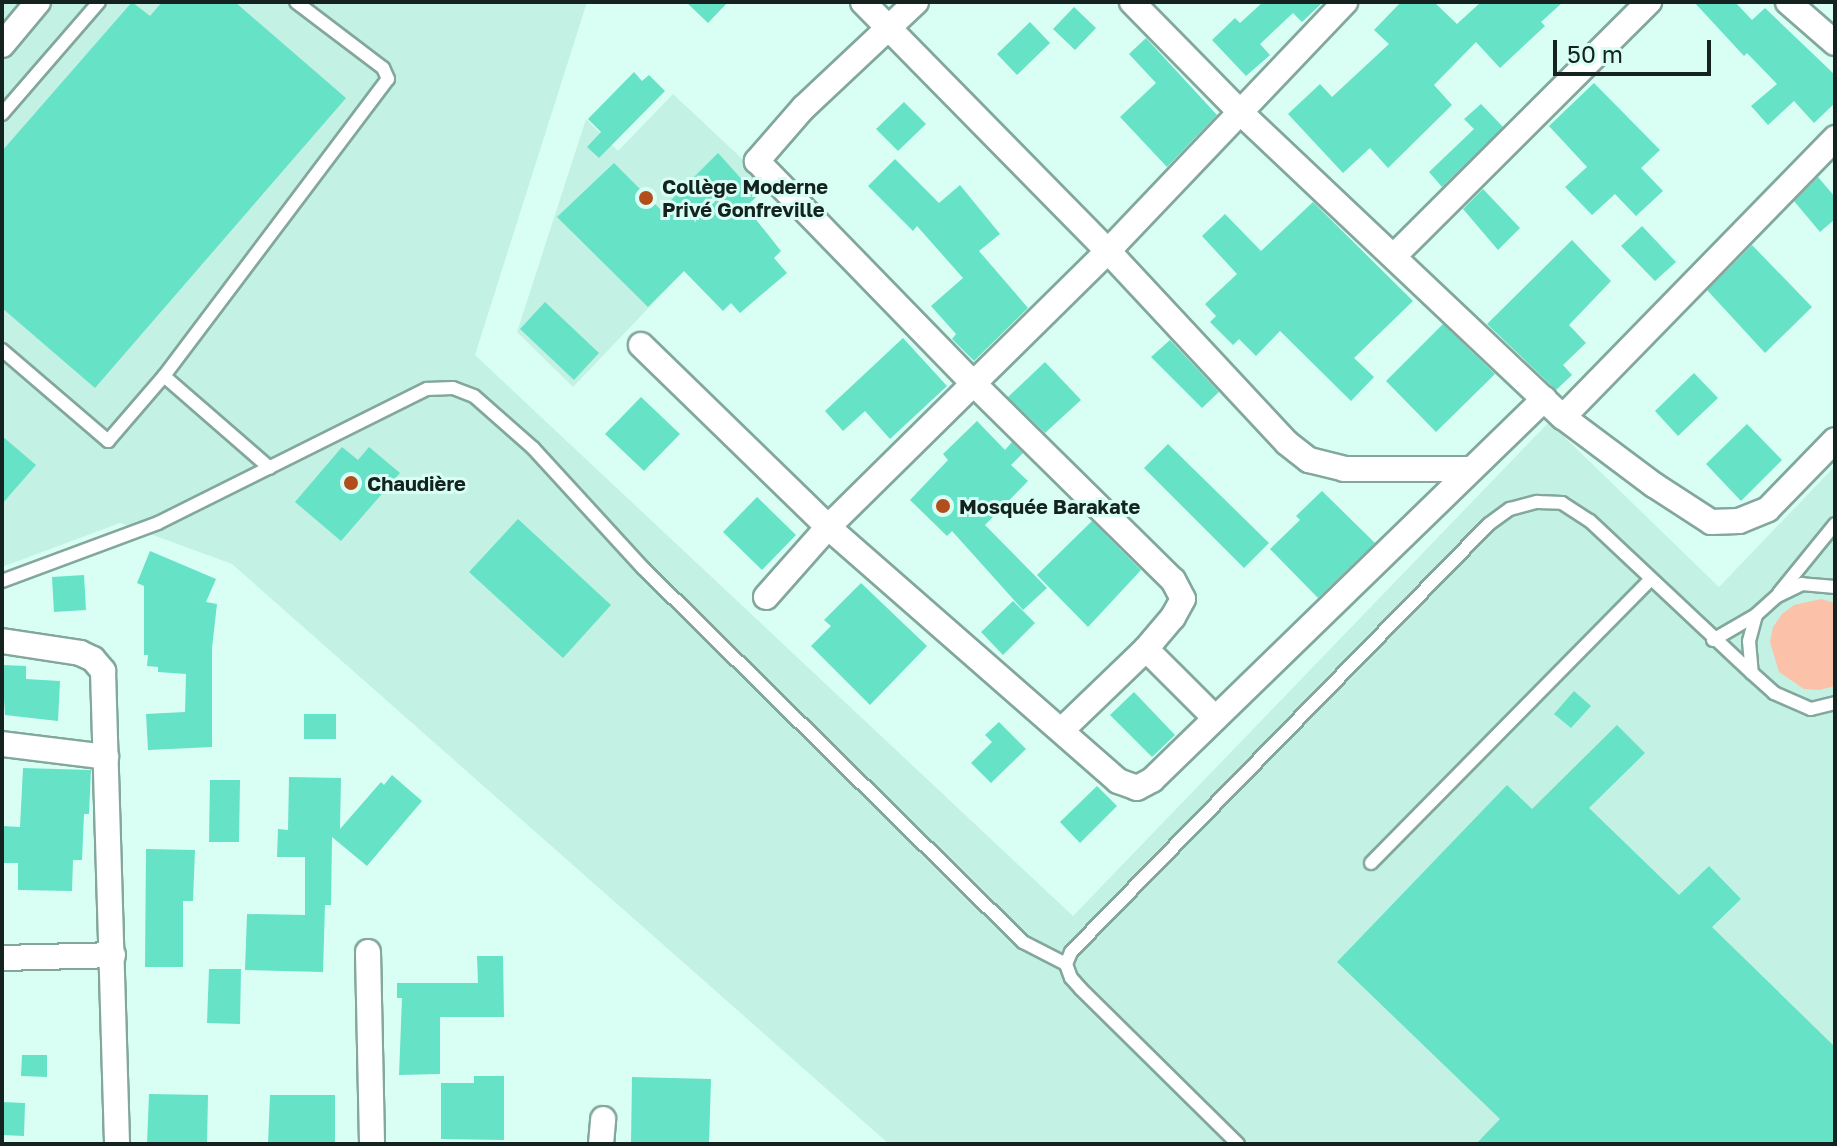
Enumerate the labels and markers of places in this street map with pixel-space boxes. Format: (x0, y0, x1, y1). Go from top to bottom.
place label: Collège Moderne Privé Gonfreville (662, 174, 828, 221)
marker: Collège Moderne Privé Gonfreville (637, 189, 655, 207)
place label: Chaudière (367, 471, 466, 495)
marker: Chaudière (342, 474, 360, 492)
place label: Mosquée Barakate (959, 494, 1140, 518)
marker: Mosquée Barakate (934, 497, 952, 515)

